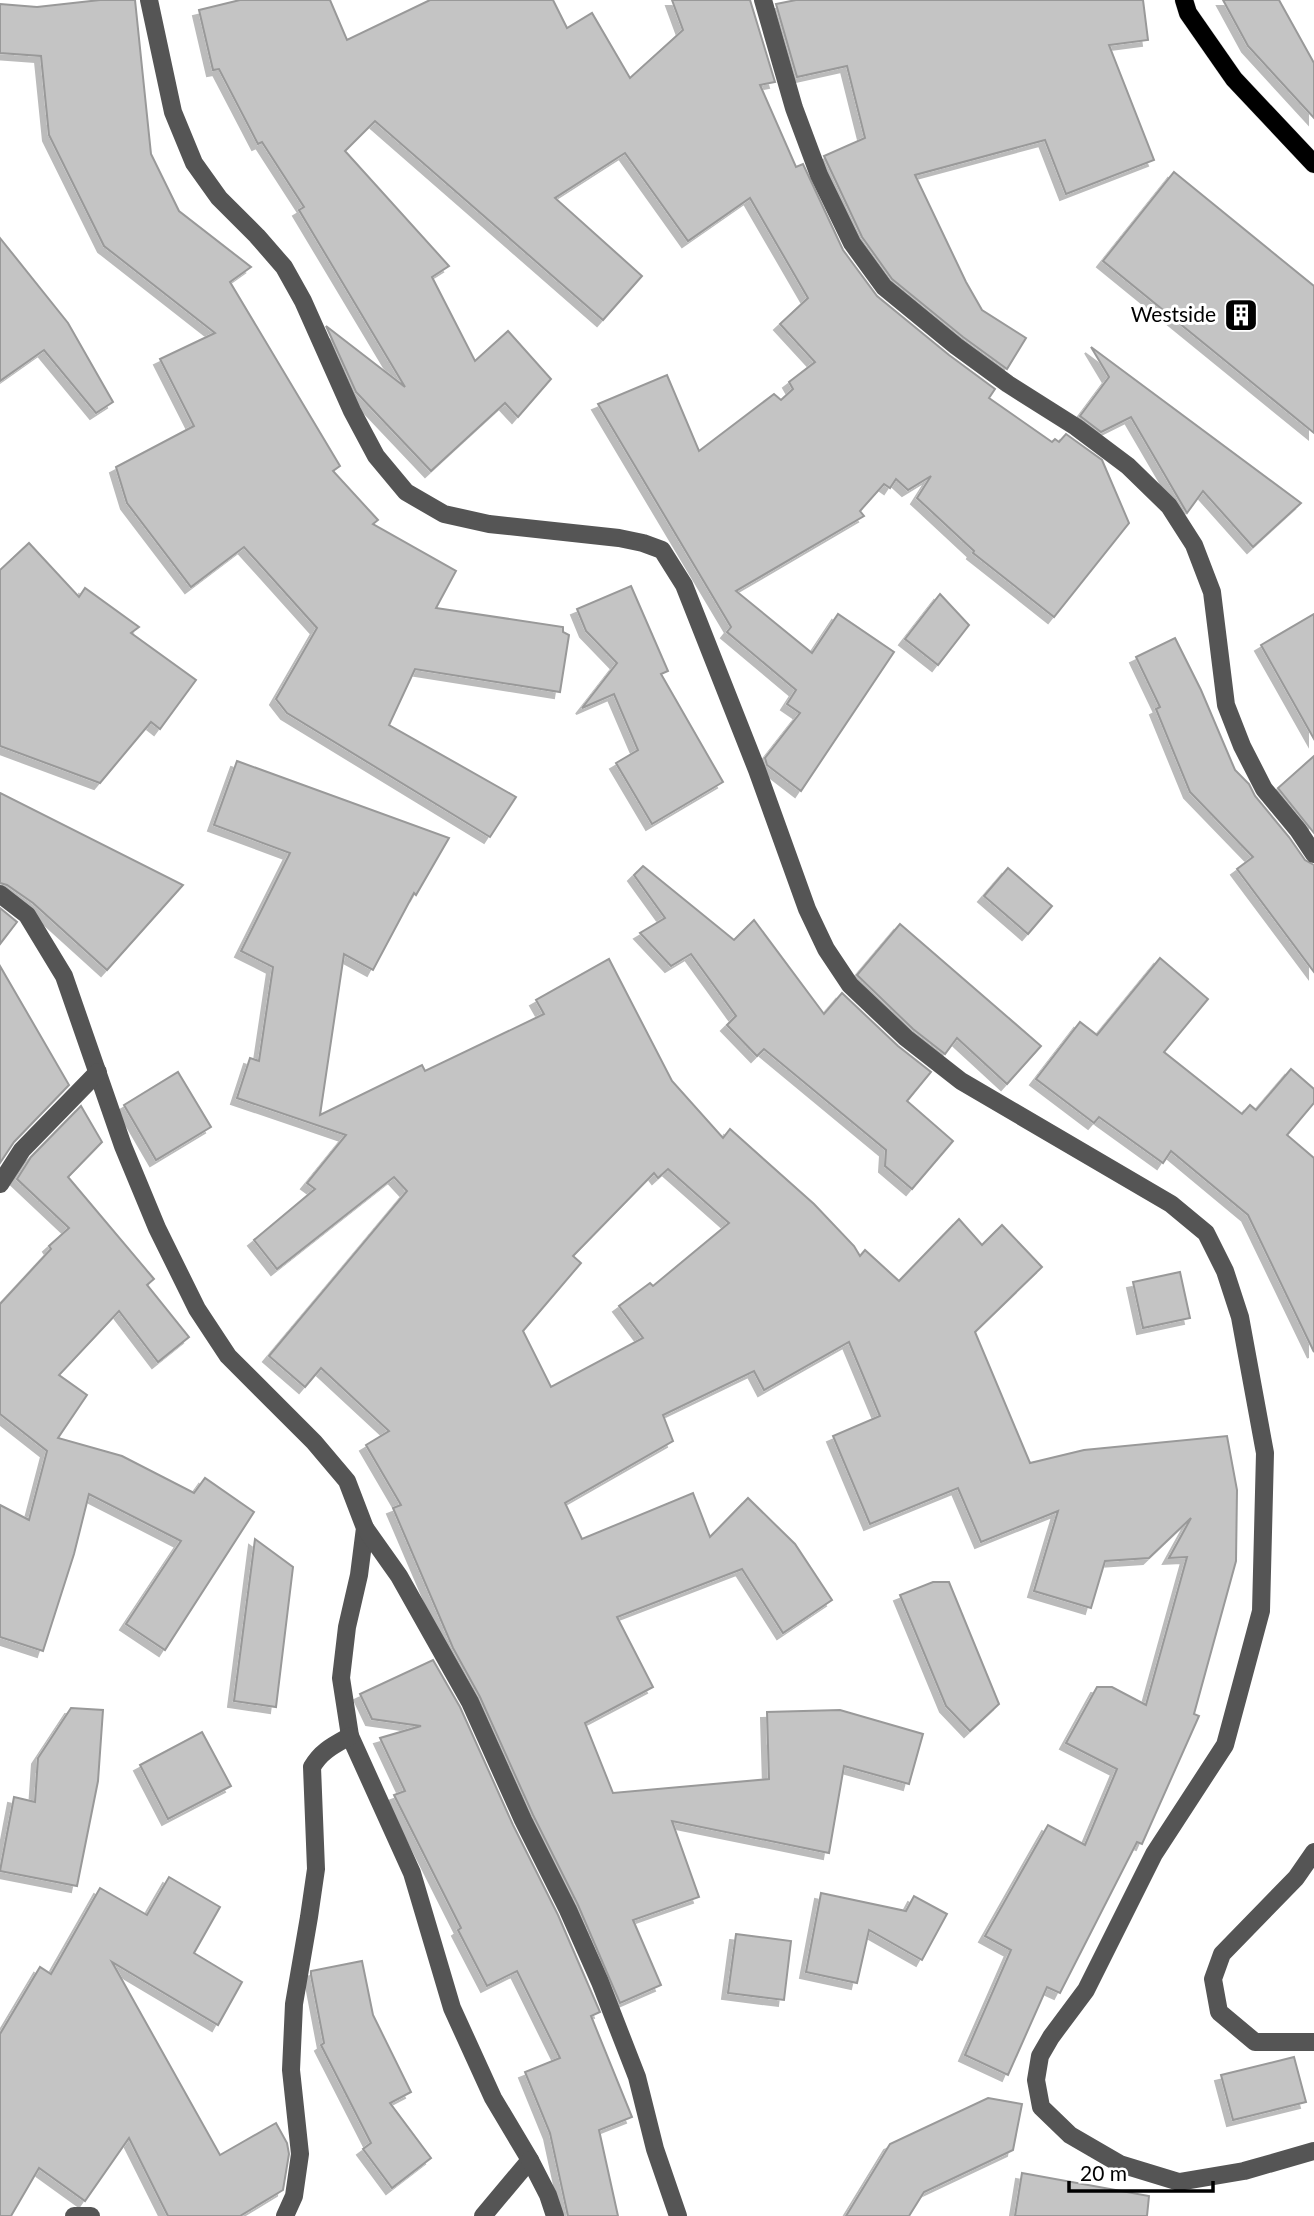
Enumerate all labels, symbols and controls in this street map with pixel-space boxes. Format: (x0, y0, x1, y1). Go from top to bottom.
building icon: Westside (1222, 296, 1260, 334)
place label: Westside (1131, 301, 1216, 326)
scale bar (1069, 2150, 1212, 2194)
text: 20 m (1080, 2160, 1127, 2185)

